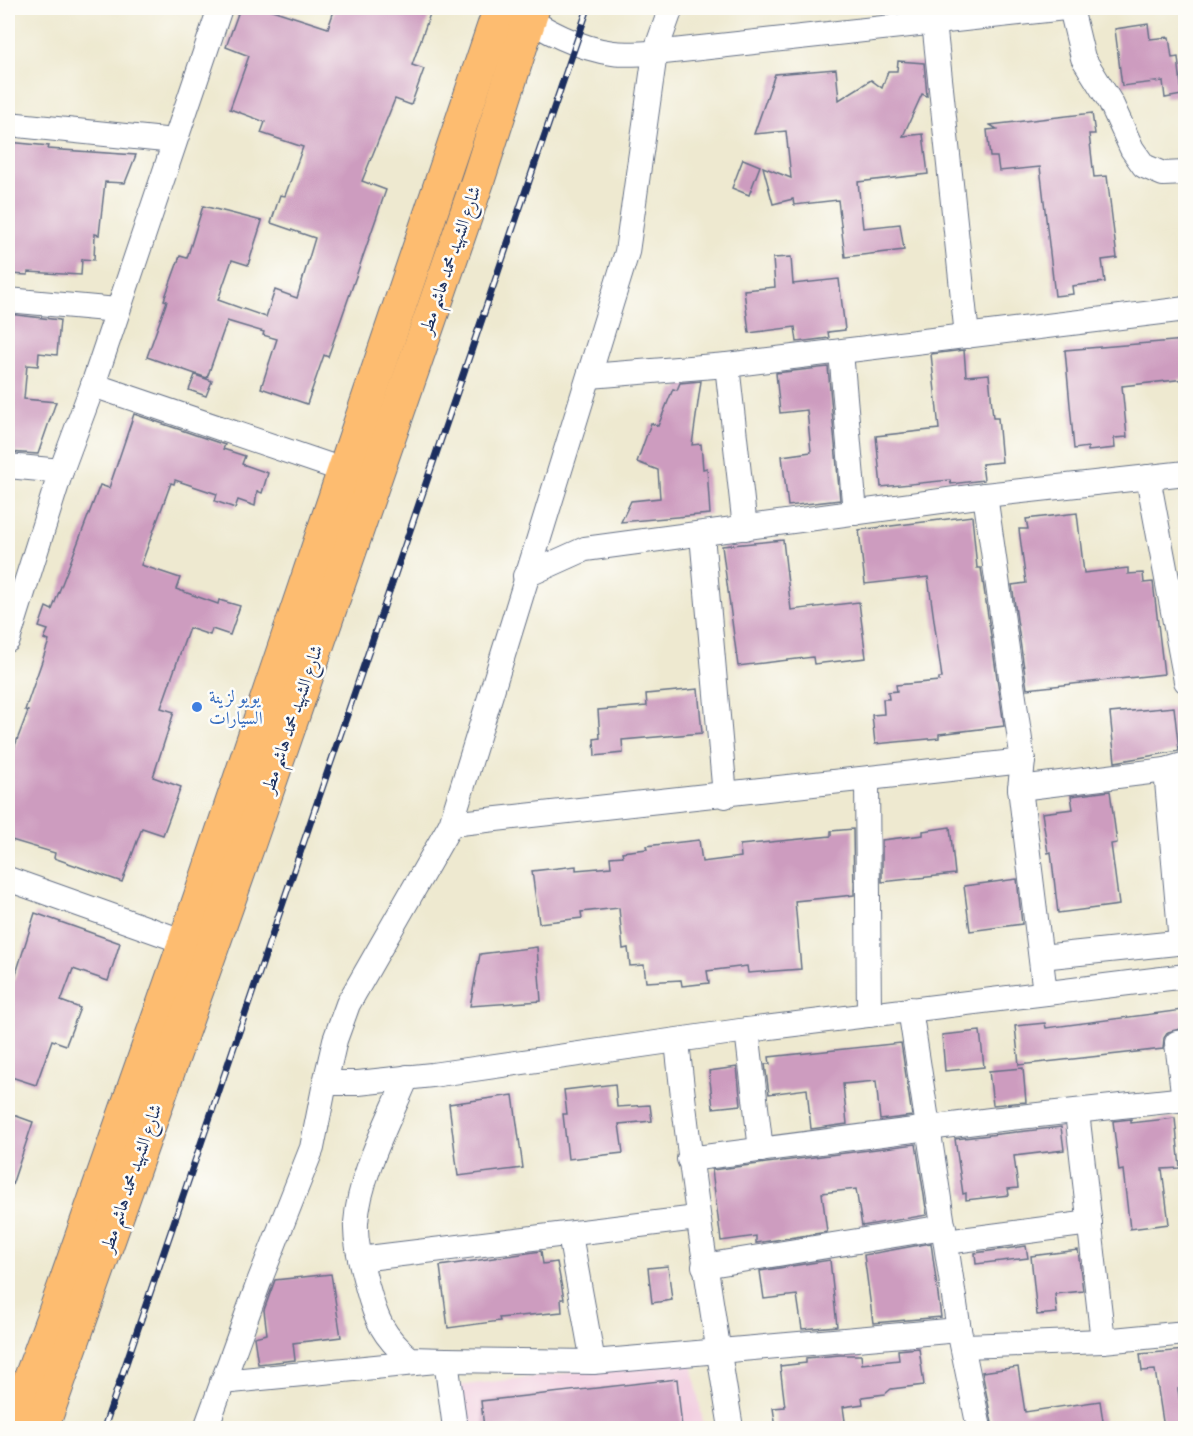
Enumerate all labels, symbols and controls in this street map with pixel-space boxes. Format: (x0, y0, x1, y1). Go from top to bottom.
street label: شارع الشهيد محمد هاشم مطر (414, 183, 492, 341)
street label: شارع الشهيد محمد هاشم مطر (256, 642, 334, 800)
place label: يويو لزينة السيارات (209, 686, 263, 729)
marker: يويو لزينة السيارات (190, 700, 204, 714)
street label: شارع الشهيد محمد هاشم مطر (95, 1101, 173, 1259)

